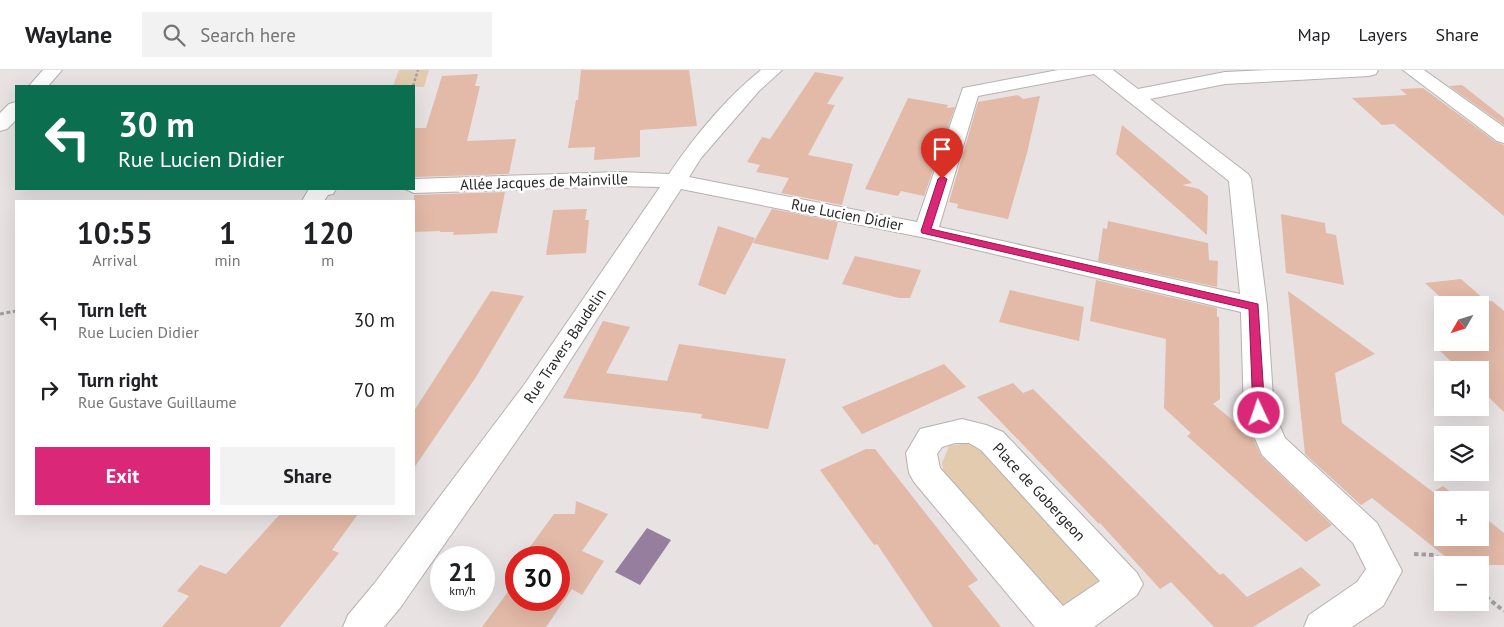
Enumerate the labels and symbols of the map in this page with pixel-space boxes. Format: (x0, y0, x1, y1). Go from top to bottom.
pin (921, 128, 963, 179)
street label: Allée Jacques de Mainville (460, 169, 628, 194)
street label: Rue Lucien Didier (790, 194, 905, 235)
street label: Rue Travers Baudelin (519, 285, 610, 407)
north arrow (1434, 296, 1489, 351)
position arrow (1232, 386, 1284, 438)
street label: Place de Gobergeon (989, 438, 1090, 545)
speed limit sign: 30 (505, 546, 570, 611)

